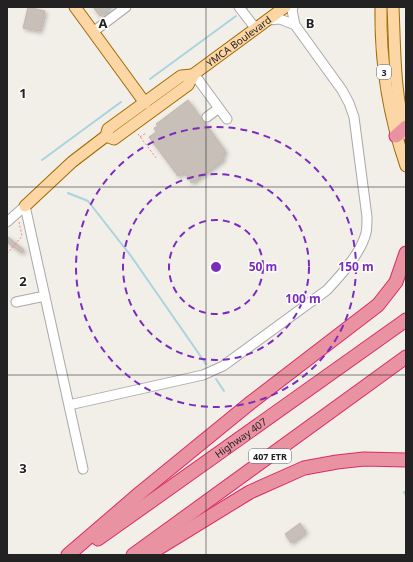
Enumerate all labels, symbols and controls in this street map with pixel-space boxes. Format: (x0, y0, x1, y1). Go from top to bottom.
street label: YMCA Boulevard (203, 13, 274, 70)
text: A (99, 14, 108, 32)
text: B (306, 14, 314, 32)
road number: 3 (377, 65, 391, 79)
text: 1 (19, 84, 27, 102)
text: 50 m (249, 258, 277, 275)
text: 150 m (338, 258, 374, 275)
centre of rings (209, 260, 223, 274)
text: 2 (19, 272, 27, 290)
text: 100 m (285, 290, 321, 307)
street label: Highway 407 (212, 414, 270, 461)
road number: 407 ETR (249, 449, 291, 463)
text: 3 (19, 459, 27, 477)

